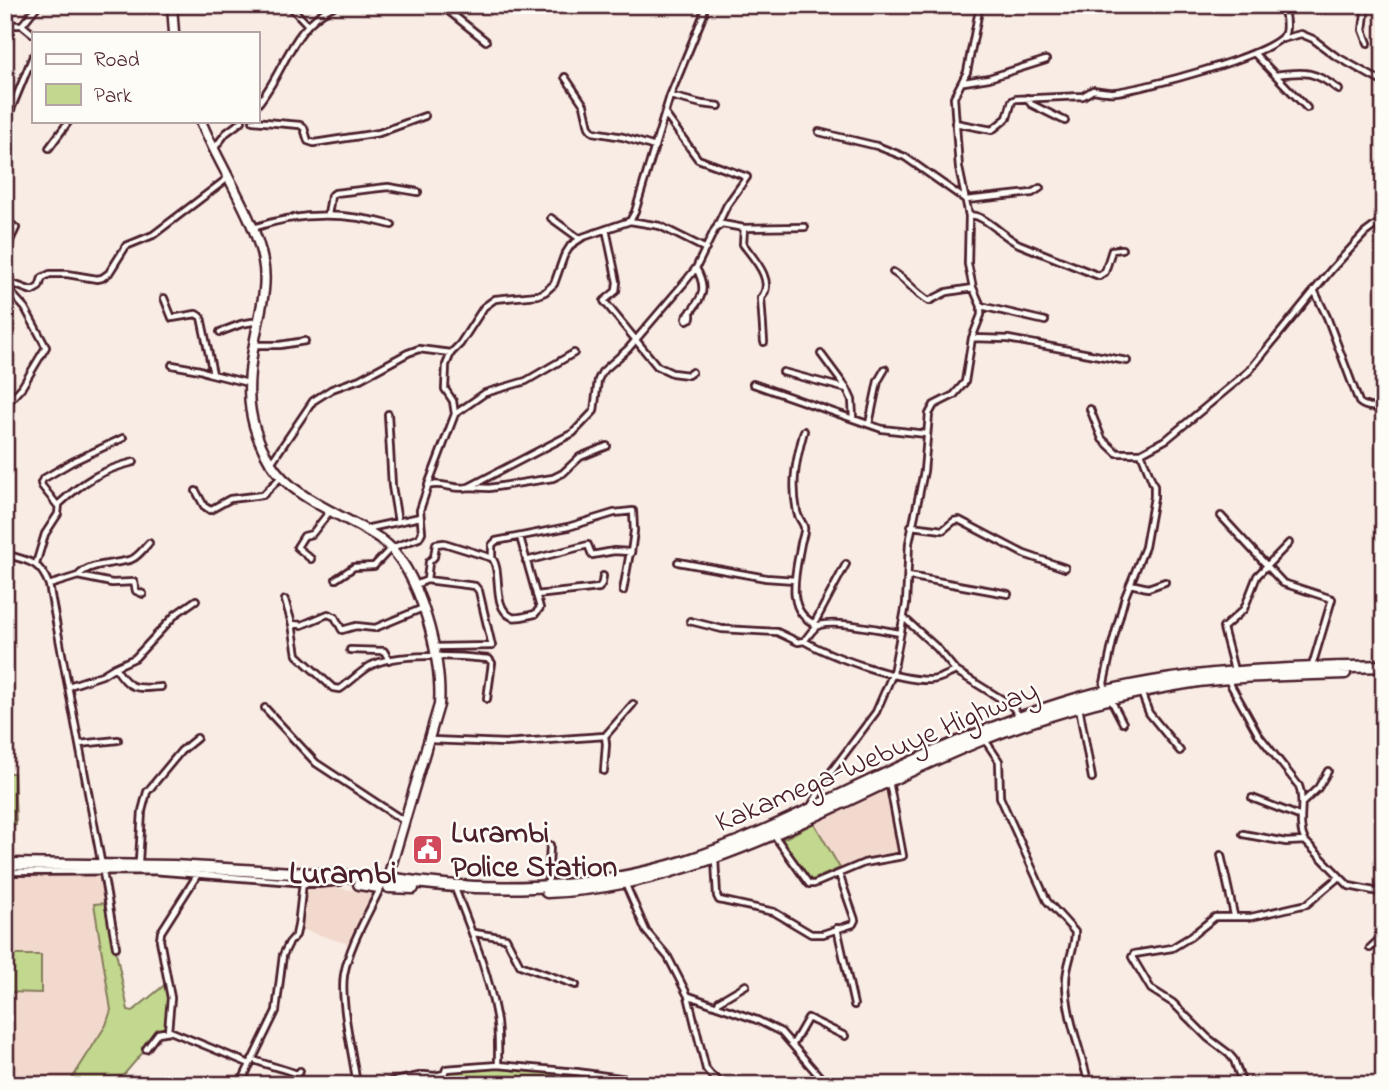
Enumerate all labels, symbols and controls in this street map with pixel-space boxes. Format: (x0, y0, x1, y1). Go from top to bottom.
legend (32, 32, 259, 122)
text: Road (94, 46, 140, 76)
text: Park (94, 82, 133, 112)
street label: Kakamega-Webuye Highway (709, 670, 1045, 846)
place label: Lurambi Police Station (451, 813, 618, 891)
public building icon: Lurambi Police Station (411, 832, 445, 866)
district label: Lurambi (289, 851, 397, 899)

